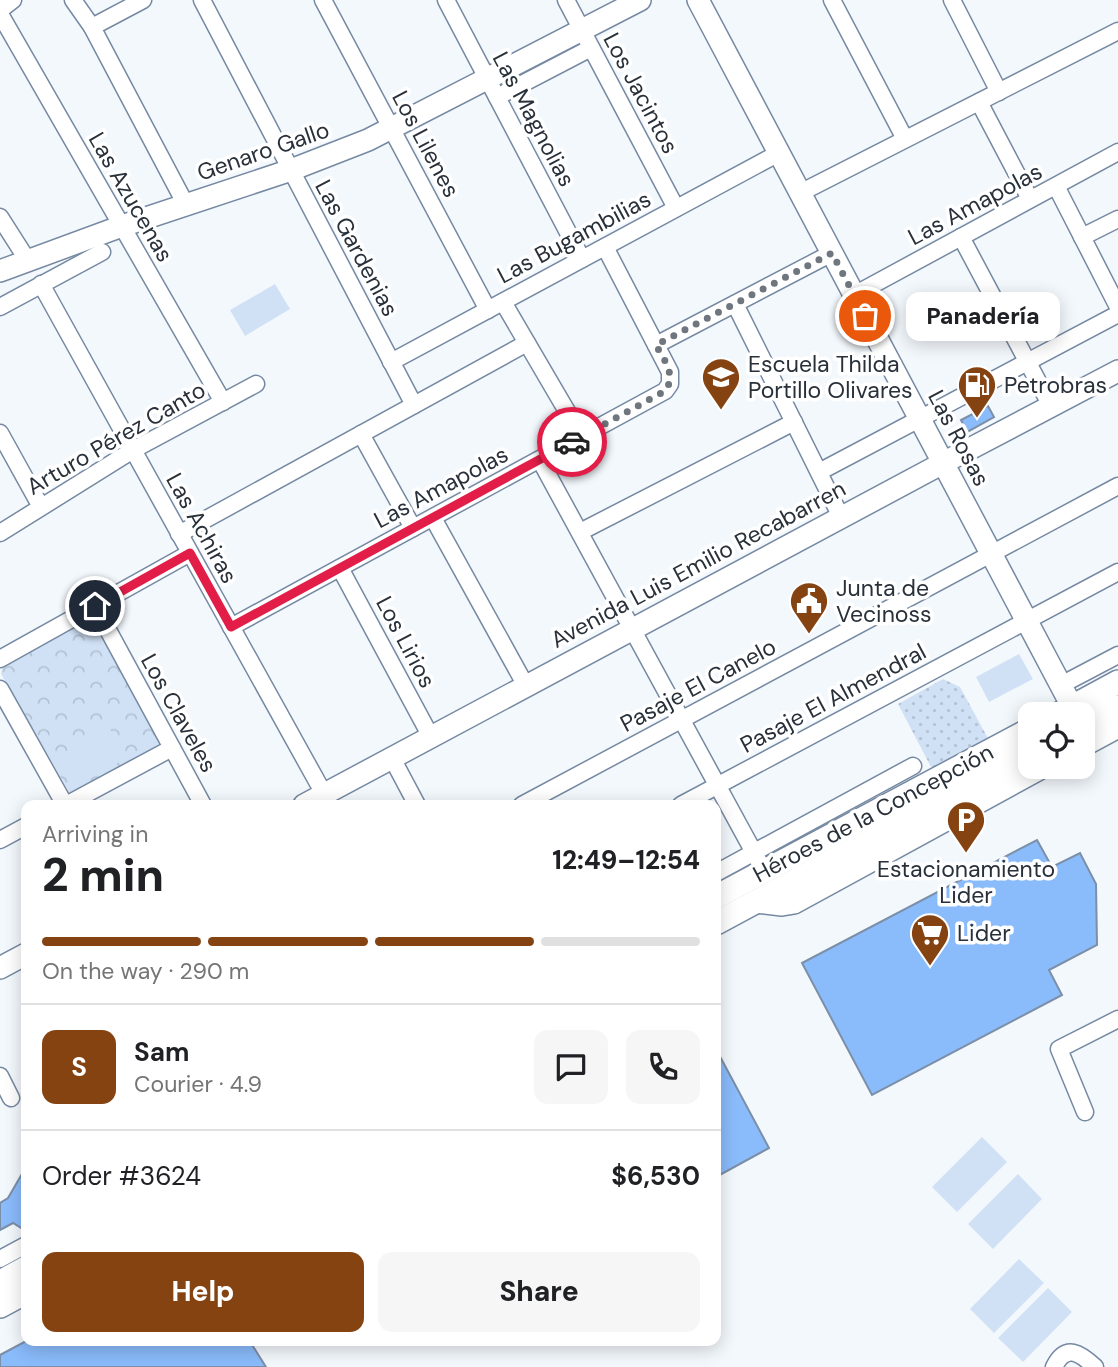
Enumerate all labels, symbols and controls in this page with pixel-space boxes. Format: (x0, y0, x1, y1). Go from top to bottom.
street label: Los Jacintos (597, 27, 685, 159)
street label: Las Magnolias (486, 46, 582, 192)
street label: Los Lilenes (385, 85, 467, 203)
street label: Genaro Gallo (193, 114, 333, 188)
street label: Las Azucenas (82, 127, 180, 267)
street label: Las Amapolas (903, 156, 1047, 252)
street label: Las Gardenias (308, 174, 406, 322)
street label: Las Bugambilias (492, 184, 656, 290)
pin (835, 286, 895, 346)
callout: Panadería (907, 292, 1061, 340)
icon: bag (846, 297, 884, 335)
text: Panadería (926, 301, 1040, 331)
place label: Escuela Thilda Portillo Olivares (748, 349, 913, 405)
school or university icon: Escuela Thilda Portillo Olivares (700, 356, 742, 411)
fuel station icon: Petrobras (956, 364, 998, 419)
place label: Petrobras (1004, 370, 1107, 400)
street label: Arturo Pérez Canto (21, 375, 211, 501)
street label: Las Rosas (921, 385, 997, 491)
courier (537, 407, 607, 477)
icon: car (553, 423, 591, 461)
street label: Las Amapolas (369, 439, 513, 535)
street label: Las Achiras (159, 468, 245, 588)
street label: Avenida Luis Emilio Recabarren (545, 473, 851, 655)
place label: Junta de Vecinoss (836, 573, 932, 629)
pin (65, 576, 125, 636)
public building icon: Junta de Vecinoss (788, 580, 830, 635)
icon: home (76, 587, 114, 625)
street label: Los Lirios (369, 591, 443, 693)
street label: Pasaje El Canelo (615, 631, 781, 739)
street label: Pasaje El Almendral (735, 636, 931, 760)
street label: Los Claveles (134, 648, 224, 778)
map controls (1018, 702, 1095, 779)
button: locate (1018, 702, 1095, 779)
street label: Héroes de la Concepción (748, 737, 998, 889)
parking icon: Estacionamiento Lider (945, 799, 987, 854)
text: Arriving in (42, 819, 148, 849)
text: 12:49–12:54 (552, 843, 700, 877)
text: 2 min (42, 845, 164, 905)
place label: Estacionamiento Lider (877, 854, 1055, 910)
supermarket icon: Lider (909, 912, 951, 967)
place label: Lider (957, 918, 1011, 948)
text: On the way · 290 m (42, 956, 249, 986)
button: chat (534, 1030, 608, 1104)
button: phone (626, 1030, 700, 1104)
text: Sam (134, 1035, 189, 1069)
text: S (71, 1050, 87, 1084)
text: Courier · 4.9 (134, 1069, 262, 1099)
text: Order #3624 (42, 1159, 201, 1193)
text: $6,530 (611, 1159, 700, 1193)
button: Help (42, 1252, 364, 1332)
button: Share (378, 1252, 700, 1332)

